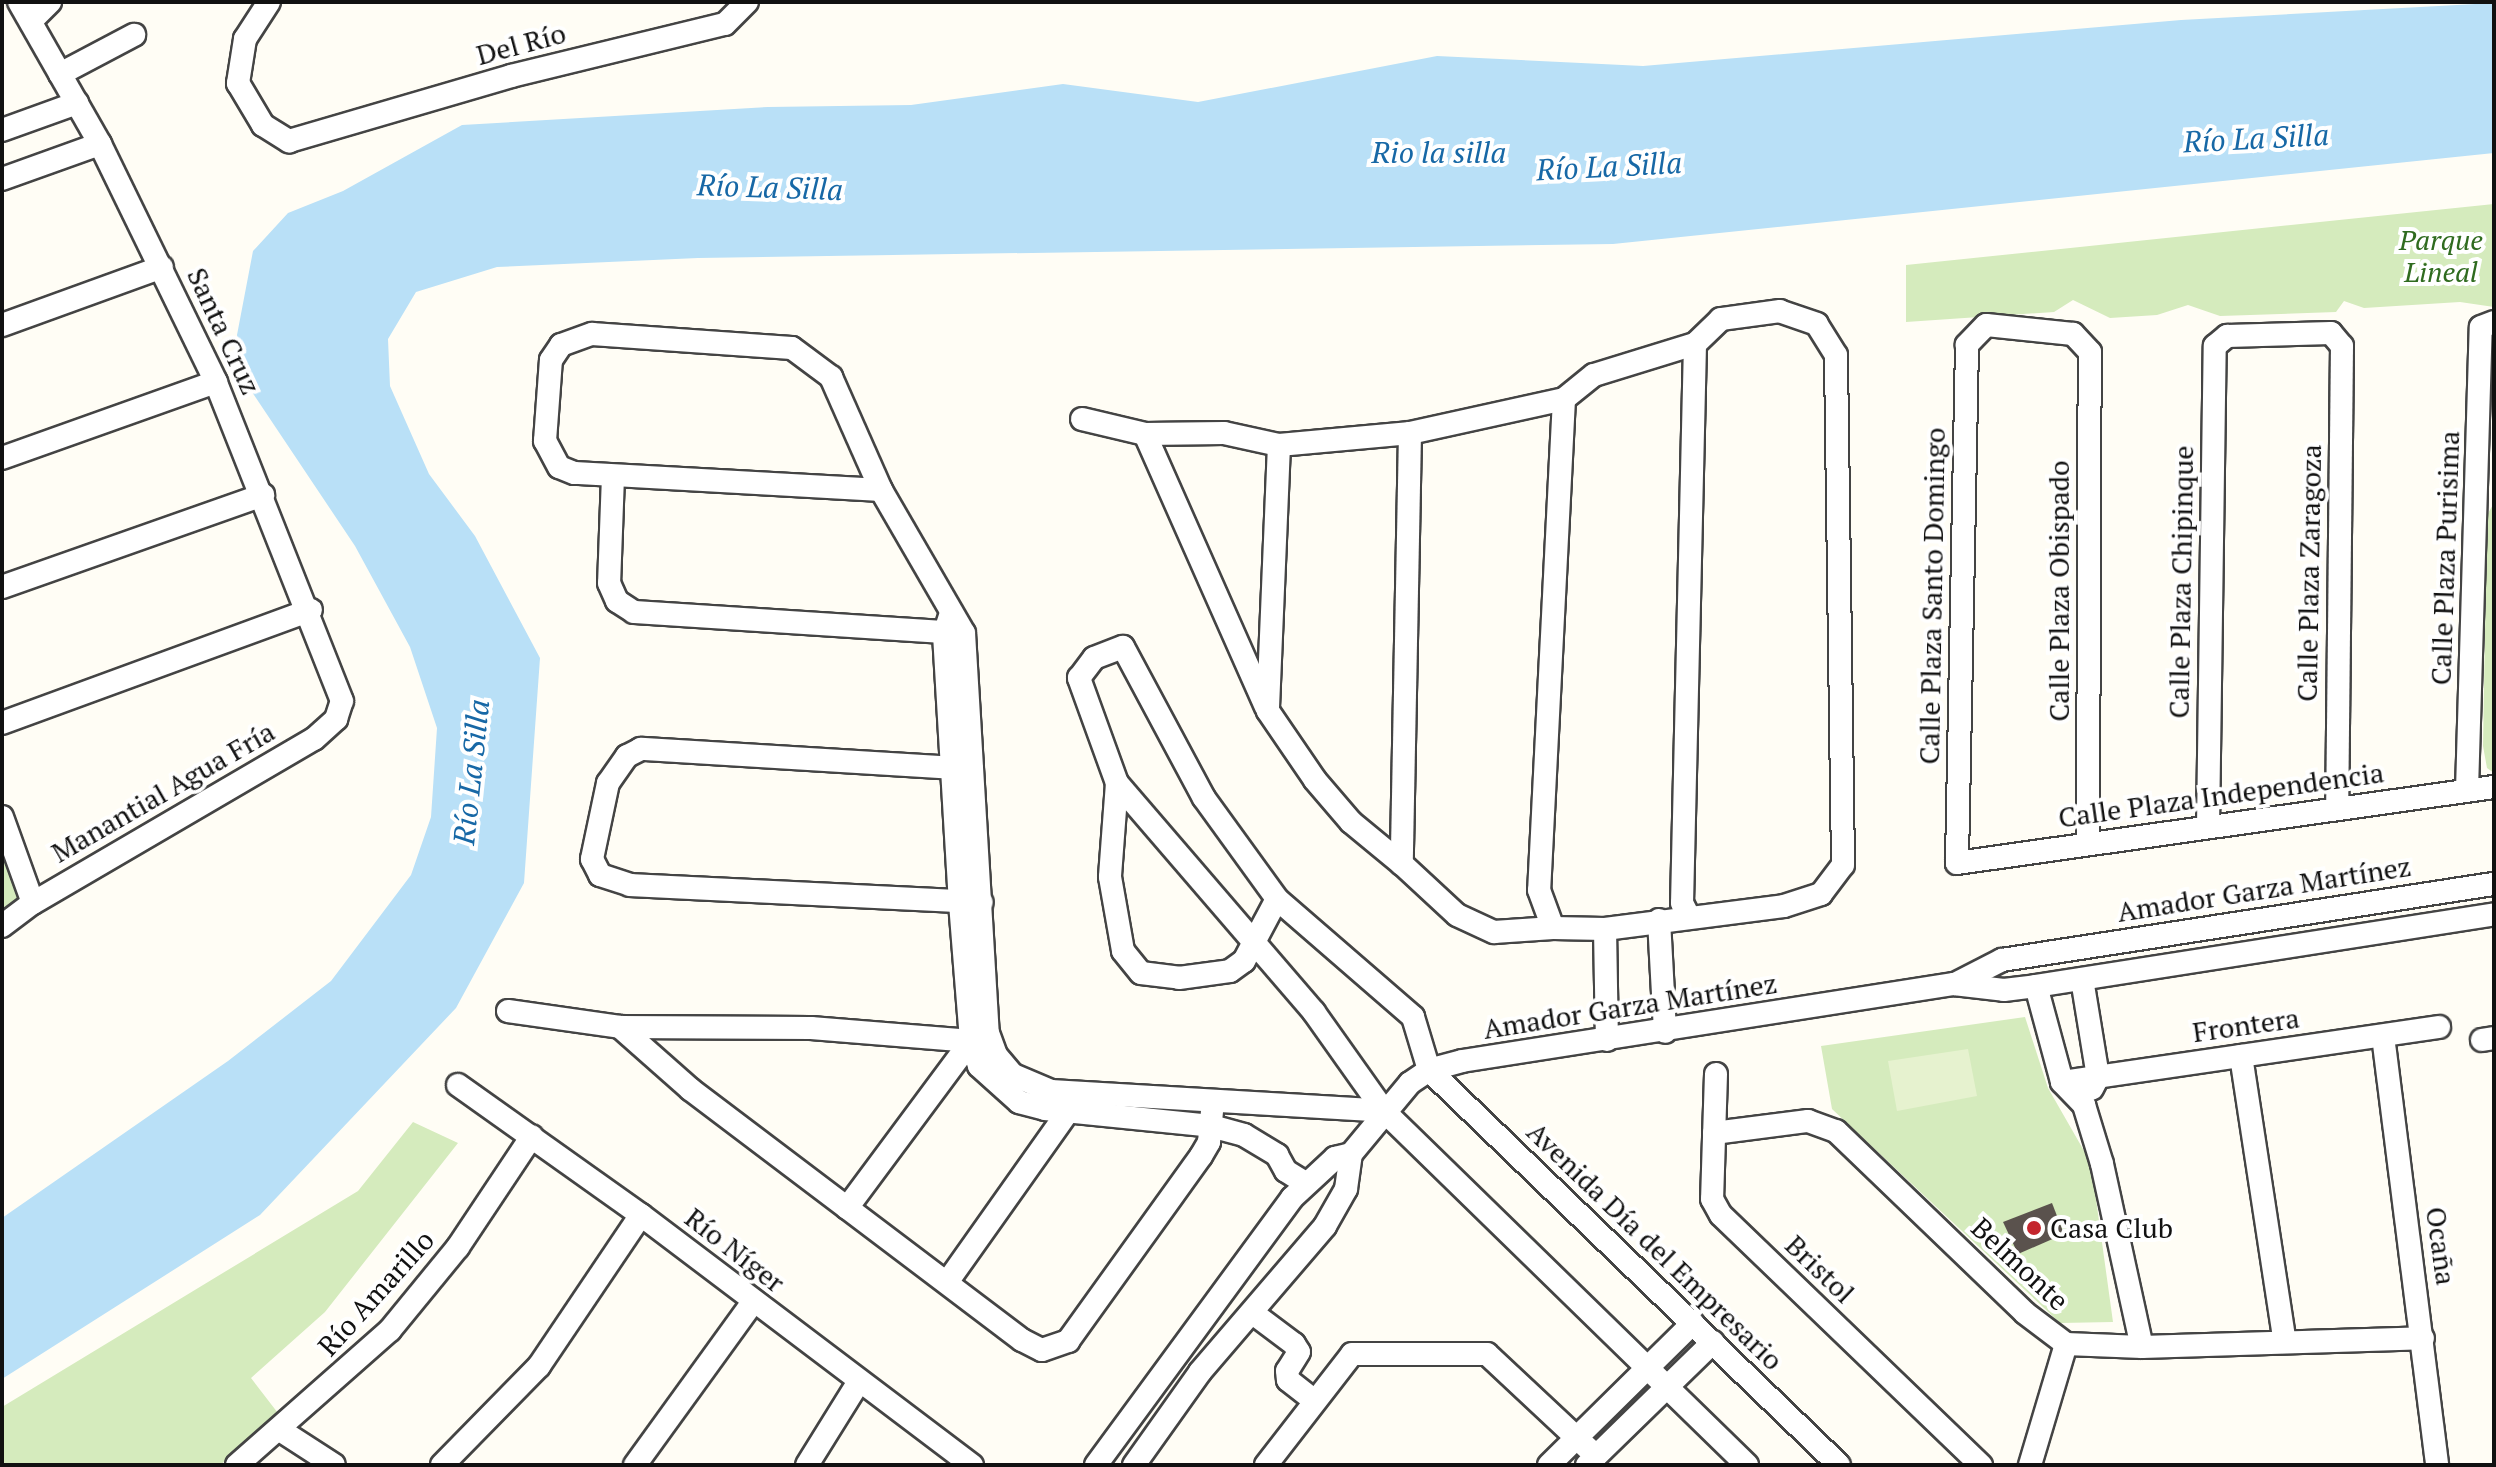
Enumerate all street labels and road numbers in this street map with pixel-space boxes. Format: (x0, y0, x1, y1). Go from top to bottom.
street label: Del Río (473, 16, 569, 72)
street label: Santa Cruz (180, 262, 268, 400)
street label: Calle Plaza Santo Domingo (1912, 427, 1952, 765)
street label: Calle Plaza Purisima (2424, 430, 2466, 686)
street label: Calle Plaza Zaragoza (2290, 444, 2328, 702)
street label: Calle Plaza Chipinque (2162, 445, 2200, 719)
street label: Calle Plaza Obispado (2042, 460, 2076, 722)
street label: Manantial Agua Fría (45, 714, 281, 870)
street label: Calle Plaza Independencia (2056, 756, 2386, 834)
street label: Amador Garza Martínez (2115, 849, 2413, 929)
street label: Amador Garza Martínez (1481, 966, 1779, 1046)
street label: Frontera (2190, 1001, 2302, 1049)
street label: Avenida Día del Empresario (1520, 1115, 1790, 1377)
street label: Río Níger (679, 1201, 791, 1299)
street label: Ocaña (2419, 1205, 2463, 1287)
street label: Belmonte (1964, 1211, 2076, 1317)
street label: Río Amarillo (311, 1223, 441, 1363)
street label: Bristol (1779, 1228, 1861, 1310)

